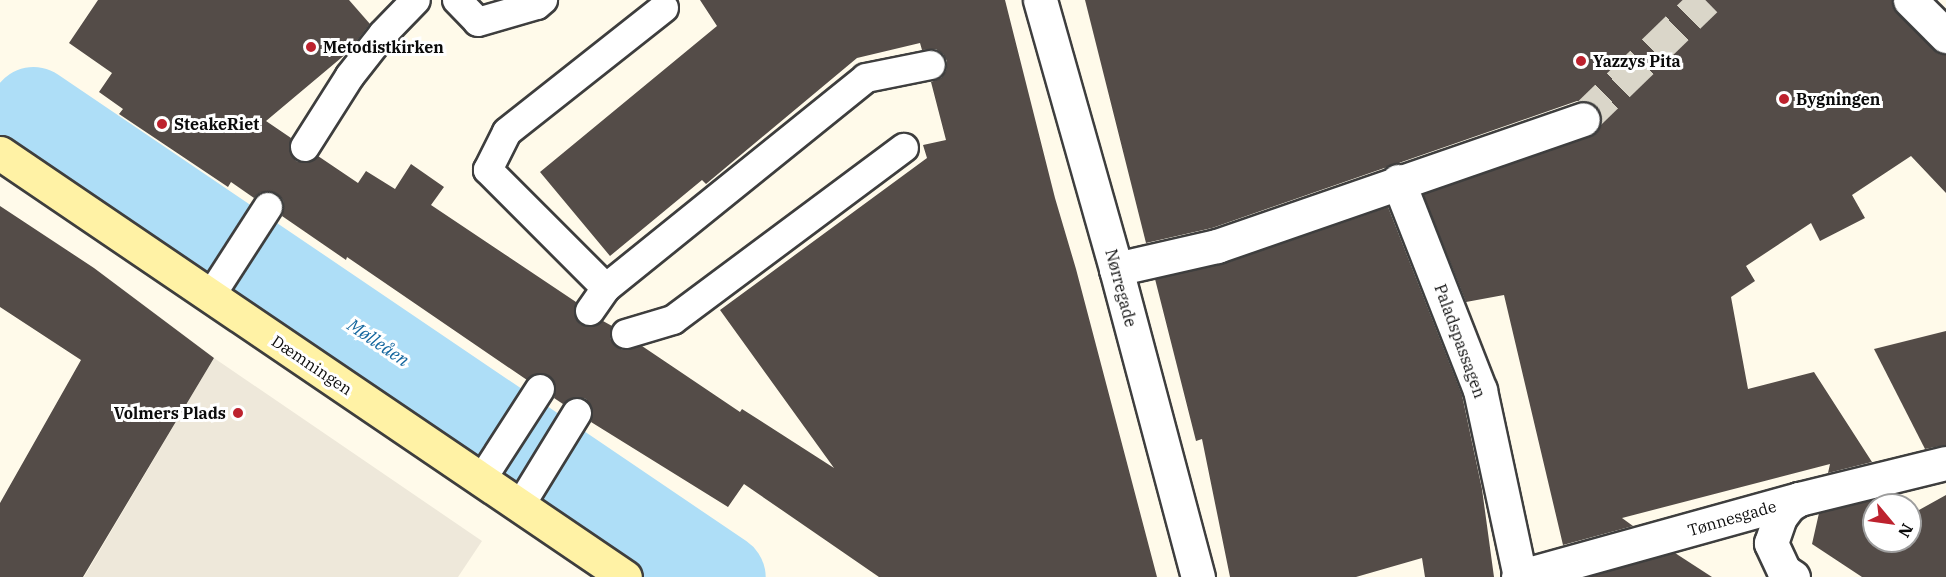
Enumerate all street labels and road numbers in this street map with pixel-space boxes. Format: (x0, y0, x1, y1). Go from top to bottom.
street label: Nørregade (1101, 247, 1141, 329)
street label: Paladspassagen (1430, 281, 1490, 401)
street label: Dæmningen (268, 331, 356, 399)
street label: Tønnesgade (1686, 496, 1778, 540)

